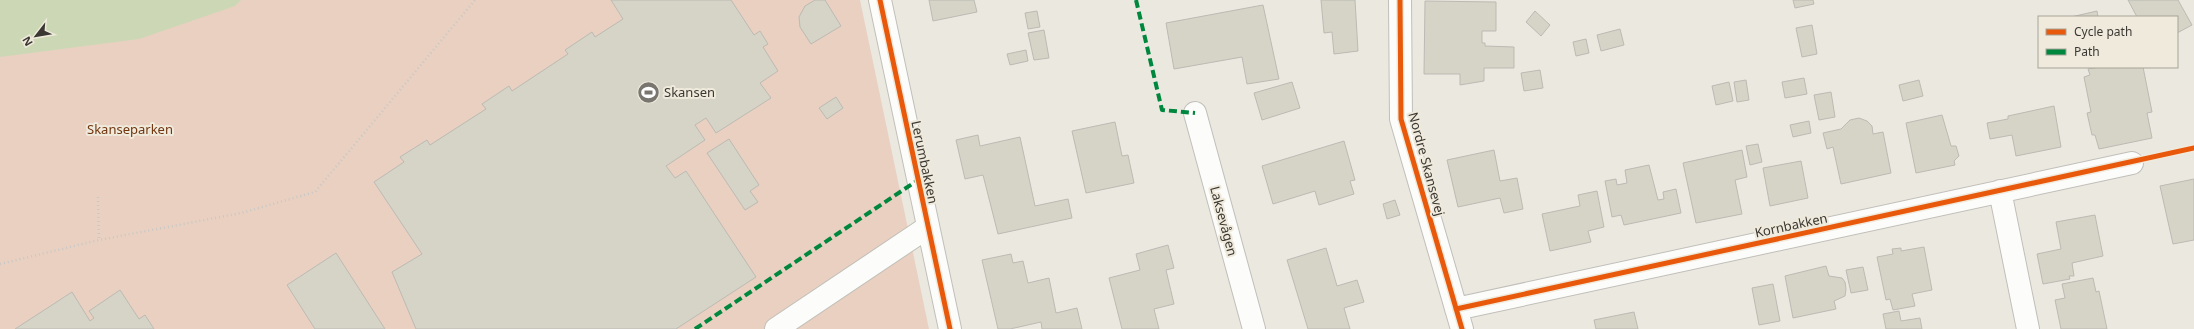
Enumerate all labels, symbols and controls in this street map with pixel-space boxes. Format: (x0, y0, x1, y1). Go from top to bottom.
north arrow (16, 16, 56, 56)
legend (2038, 16, 2178, 68)
text: Cycle path (2074, 23, 2132, 40)
text: N (18, 34, 36, 49)
text: Path (2074, 43, 2100, 60)
sports icon: Skansen (635, 79, 661, 105)
place label: Skansen (664, 83, 715, 101)
street label: Nordre Skansevej (1405, 110, 1449, 218)
street label: Lerumbakken (907, 119, 943, 205)
park label: Skanseparken (87, 120, 173, 138)
street label: Laksevågen (1206, 184, 1242, 258)
street label: Kornbakken (1753, 209, 1829, 241)

